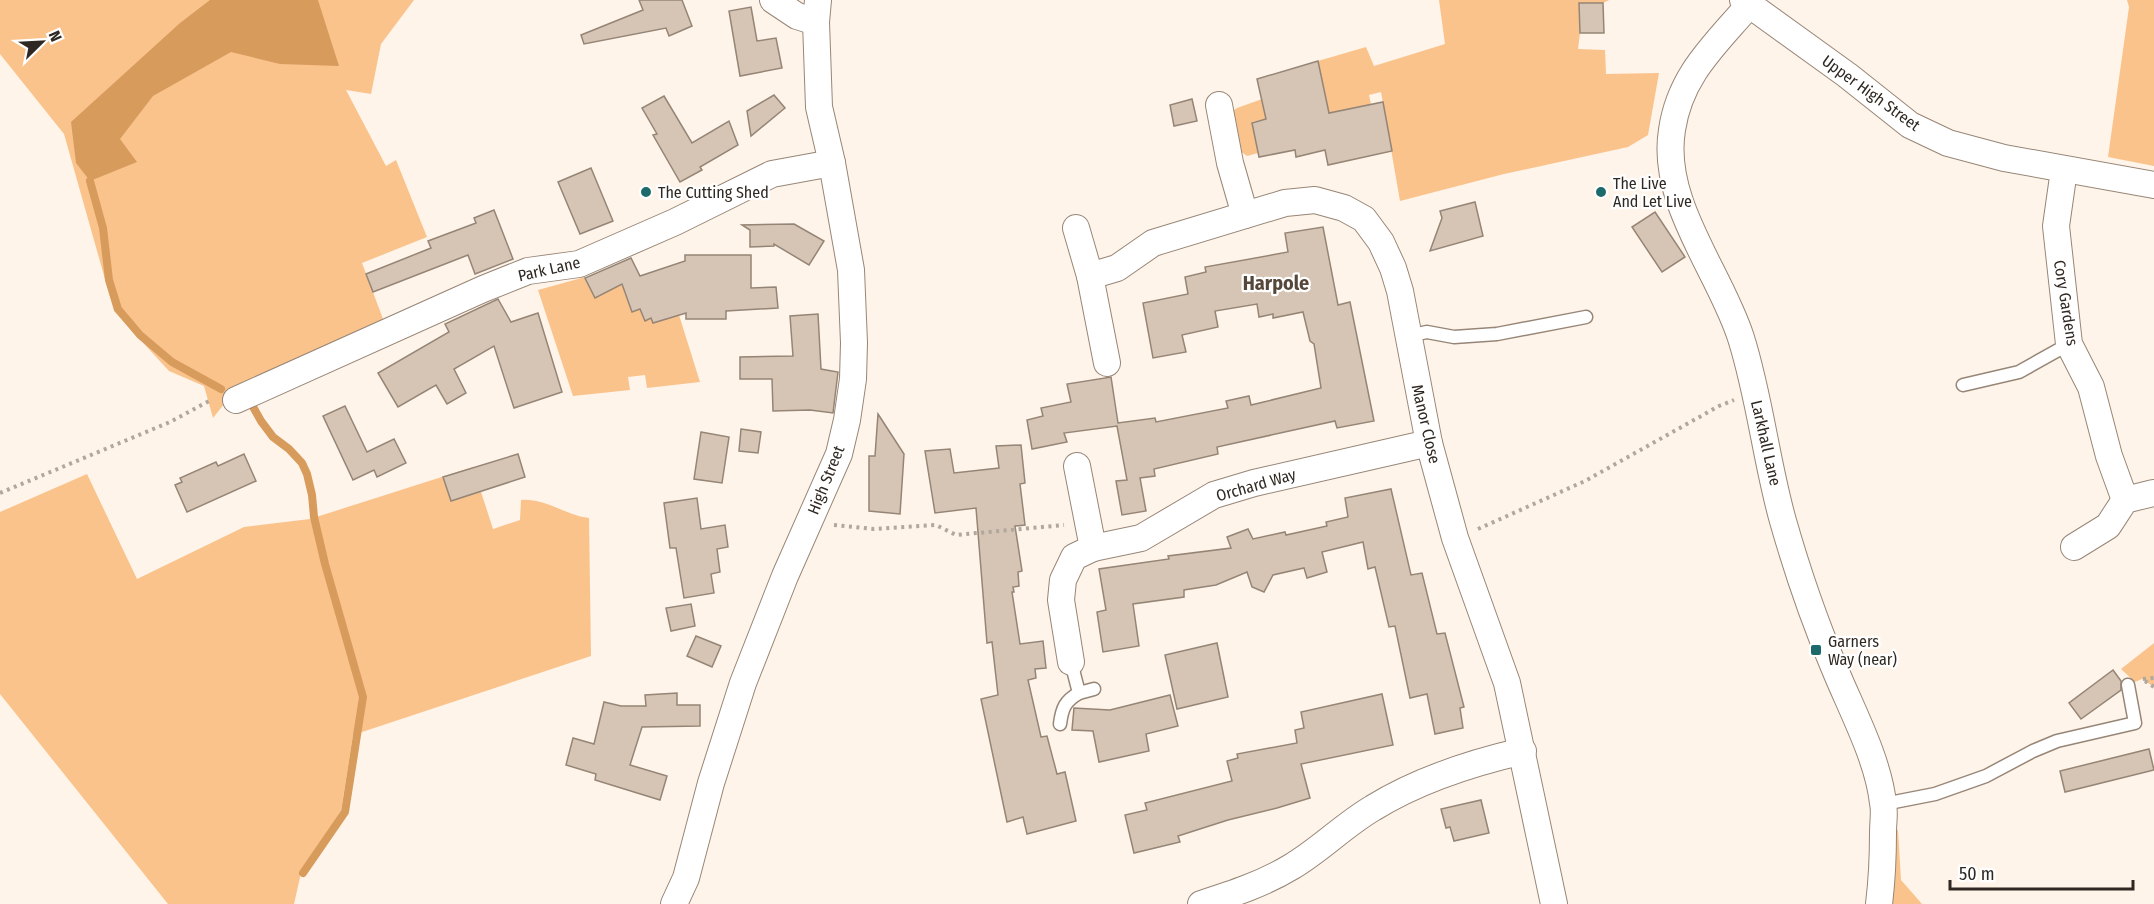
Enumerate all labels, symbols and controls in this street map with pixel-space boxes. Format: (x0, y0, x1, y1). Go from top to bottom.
north arrow (12, 12, 72, 72)
text: N (45, 28, 66, 44)
street label: Upper High Street (1818, 51, 1924, 135)
place label: The Live And Let Live (1613, 174, 1692, 211)
place label: The Cutting Shed (658, 183, 769, 202)
marker: The Cutting Shed (639, 185, 653, 199)
marker: The Live And Let Live (1594, 185, 1608, 199)
street label: Park Lane (516, 253, 582, 285)
street label: Cory Gardens (2050, 259, 2082, 347)
district label: Harpole (1243, 271, 1309, 295)
street label: Manor Close (1408, 383, 1444, 466)
street label: Larkhall Lane (1747, 398, 1785, 488)
street label: High Street (804, 442, 849, 517)
street label: Orchard Way (1214, 464, 1299, 505)
place label: Garners Way (near) (1828, 632, 1897, 669)
marker: Garners Way (near) (1809, 643, 1823, 657)
scale bar (1950, 853, 2133, 891)
text: 50 m (1959, 863, 1995, 885)

